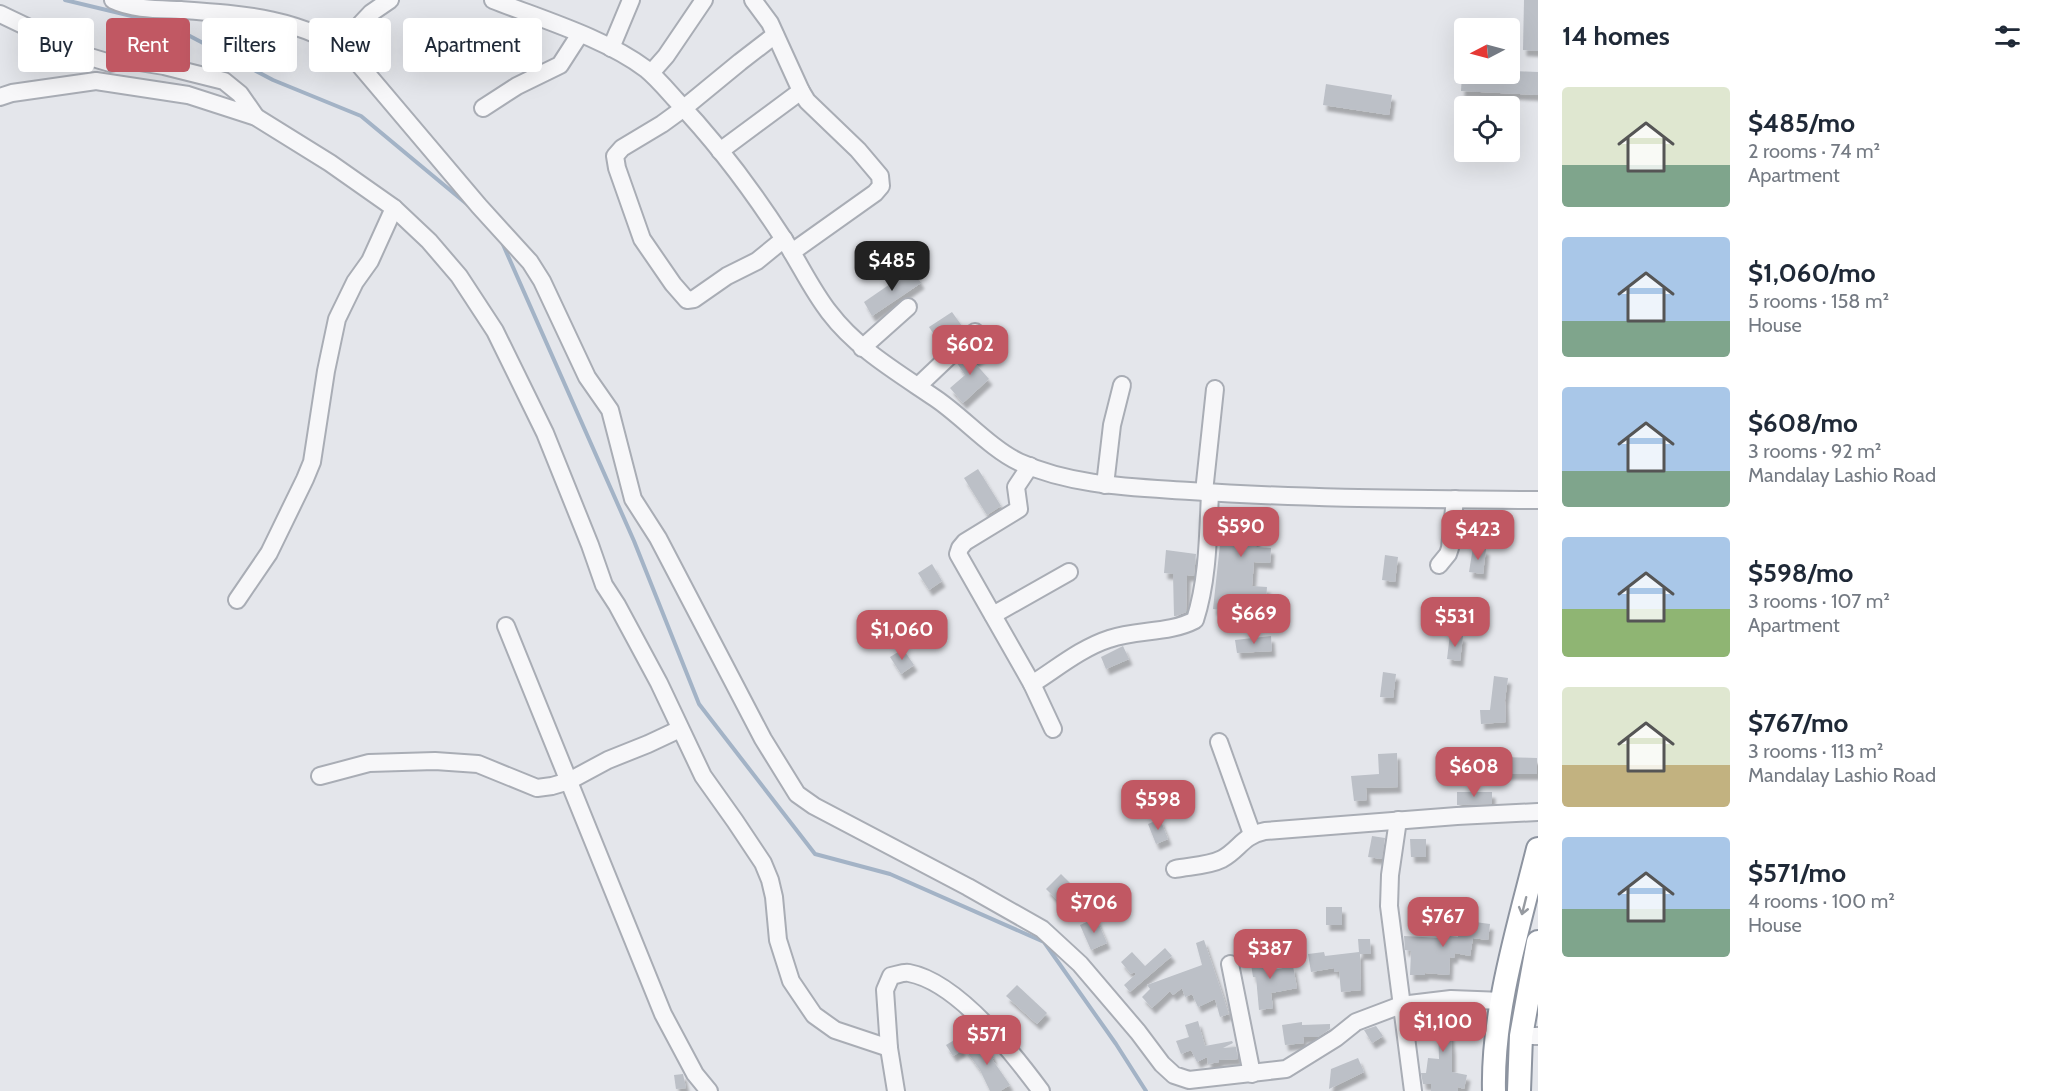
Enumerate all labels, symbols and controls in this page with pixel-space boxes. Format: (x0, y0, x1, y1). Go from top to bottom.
chip: Buy (18, 18, 94, 72)
chip: Rent (106, 18, 190, 72)
chip: Filters (202, 18, 297, 72)
chip: New (309, 18, 391, 72)
chip: Apartment (403, 18, 542, 72)
north arrow (1454, 18, 1520, 84)
map controls (1454, 18, 1520, 162)
text: 14 homes (1562, 20, 1670, 52)
icon: filters (1991, 20, 2024, 53)
button: locate (1454, 96, 1520, 162)
text: $485/mo (1748, 107, 1855, 139)
icon: home (1610, 111, 1682, 183)
text: 2 rooms · 74 m² (1748, 139, 1880, 163)
text: Apartment (1748, 163, 1840, 187)
pin: $485 (856, 241, 928, 292)
text: $485 (869, 248, 915, 272)
text: $1,060/mo (1748, 257, 1876, 289)
icon: home (1610, 261, 1682, 333)
text: 5 rooms · 158 m² (1748, 289, 1889, 313)
text: House (1748, 313, 1802, 337)
pin: $602 (934, 325, 1006, 376)
text: $602 (946, 332, 994, 356)
text: $608/mo (1748, 407, 1858, 439)
icon: home (1610, 411, 1682, 483)
text: 3 rooms · 92 m² (1748, 439, 1881, 463)
text: Mandalay Lashio Road (1748, 463, 1936, 487)
pin: $590 (1205, 507, 1277, 558)
pin: $423 (1442, 510, 1514, 561)
text: $590 (1217, 514, 1265, 538)
text: $423 (1455, 517, 1501, 541)
text: $598/mo (1748, 557, 1853, 589)
icon: home (1610, 561, 1682, 633)
text: 3 rooms · 107 m² (1748, 589, 1890, 613)
pin: $669 (1218, 594, 1290, 645)
pin: $531 (1419, 597, 1491, 648)
text: $669 (1231, 601, 1277, 625)
text: $531 (1435, 604, 1475, 628)
pin: $1,060 (853, 610, 951, 661)
text: Apartment (1748, 613, 1840, 637)
text: $1,060 (871, 617, 933, 641)
text: $767/mo (1748, 707, 1848, 739)
icon: home (1610, 711, 1682, 783)
text: 3 rooms · 113 m² (1748, 739, 1884, 763)
pin: $608 (1438, 747, 1510, 798)
text: $608 (1449, 754, 1499, 778)
text: Mandalay Lashio Road (1748, 763, 1936, 787)
pin: $598 (1122, 780, 1194, 831)
text: $598 (1135, 787, 1181, 811)
text: $571/mo (1748, 857, 1846, 889)
icon: home (1610, 861, 1682, 933)
pin: $706 (1058, 883, 1130, 934)
text: 4 rooms · 100 m² (1748, 889, 1895, 913)
text: $706 (1071, 890, 1117, 914)
one-way arrow (1517, 896, 1529, 915)
pin: $767 (1407, 897, 1479, 948)
text: $767 (1422, 904, 1464, 928)
text: House (1748, 913, 1802, 937)
pin: $387 (1234, 929, 1306, 980)
text: $387 (1248, 936, 1292, 960)
pin: $1,100 (1394, 1002, 1492, 1053)
text: $1,100 (1414, 1009, 1472, 1033)
pin: $571 (951, 1015, 1023, 1066)
text: $571 (967, 1022, 1007, 1046)

